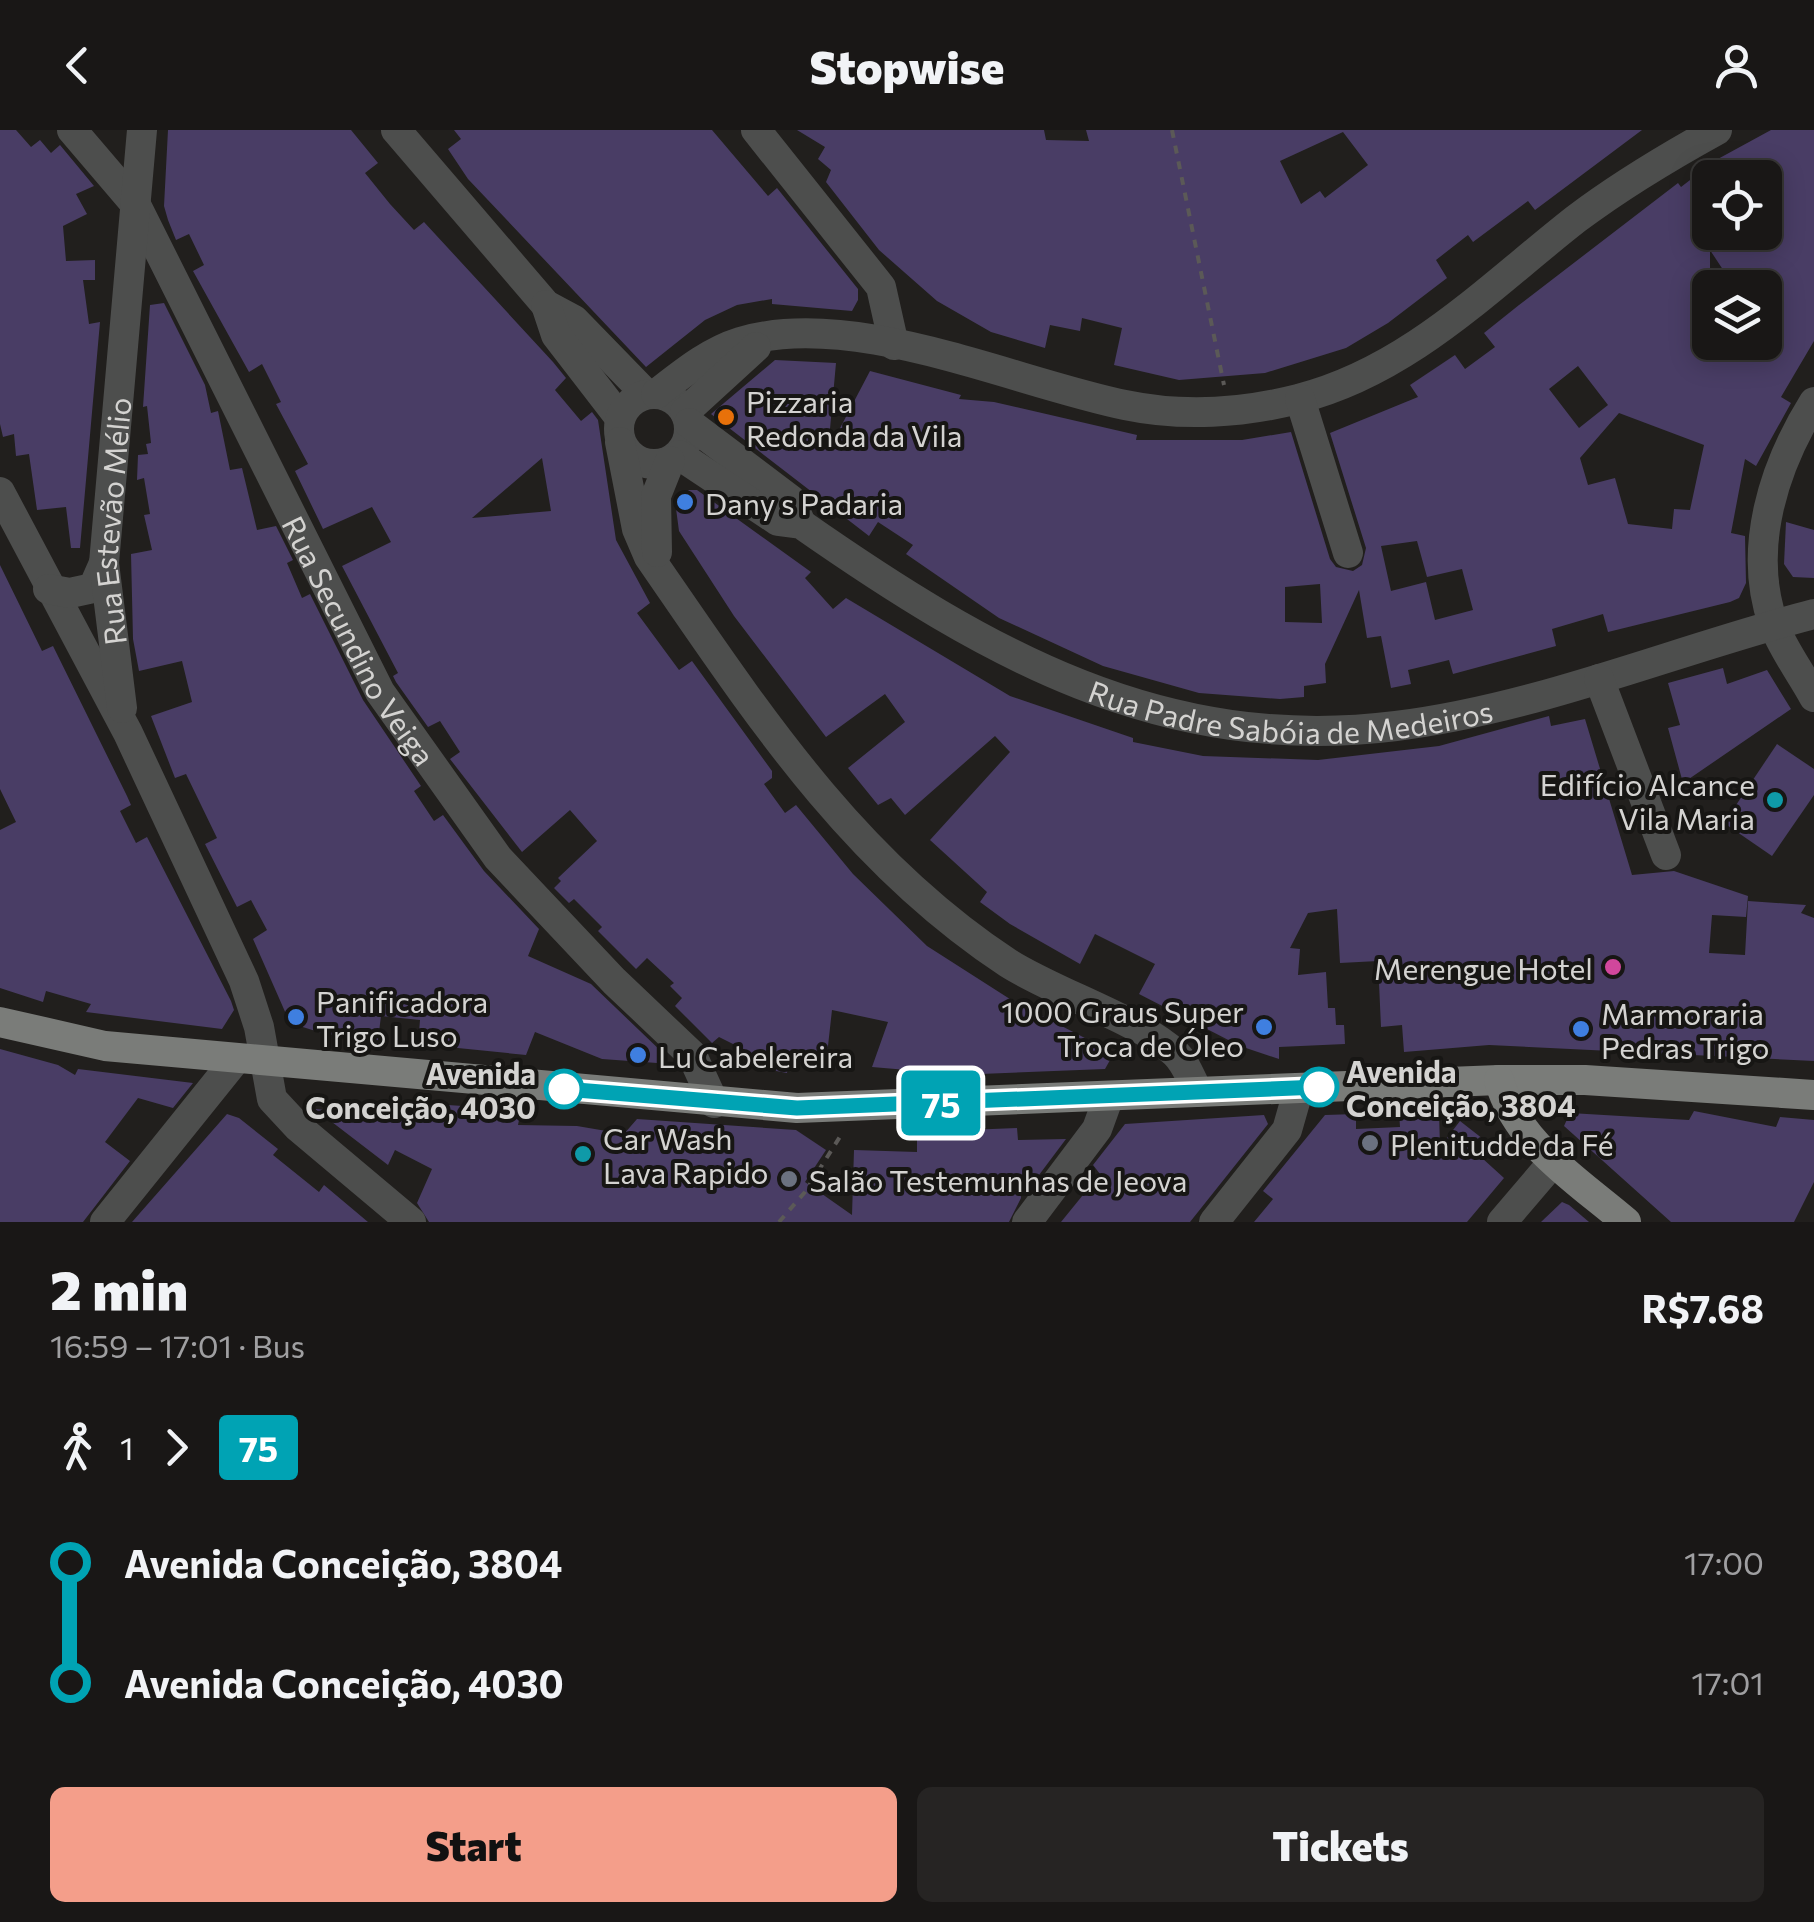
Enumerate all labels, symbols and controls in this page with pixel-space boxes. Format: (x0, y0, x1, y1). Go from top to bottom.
icon: back (50, 38, 105, 93)
text: Stopwise (809, 38, 1005, 93)
icon: person (1709, 38, 1764, 93)
map controls (1692, 160, 1782, 360)
button: locate (1692, 160, 1782, 250)
button: layers (1692, 270, 1782, 360)
place label: Pizzaria Redonda da Vila (746, 382, 963, 453)
street label: Rua Estevão Mélio (85, 396, 137, 647)
marker: Pizzaria Redonda da Vila (715, 406, 737, 428)
place label: Dany s Padaria (705, 484, 903, 521)
marker: Dany s Padaria (674, 491, 696, 513)
street label: Rua Secundino Veiga (276, 509, 444, 772)
street label: Rua Padre Sabóia de Medeiros (1084, 671, 1496, 750)
place label: Edifício Alcance Vila Maria (1540, 765, 1755, 836)
marker: Edifício Alcance Vila Maria (1764, 789, 1786, 811)
place label: Merengue Hotel (1374, 949, 1593, 986)
marker: Merengue Hotel (1602, 956, 1624, 978)
place label: Panificadora Trigo Luso (316, 982, 488, 1053)
place label: 1000 Graus Super Troca de Óleo (1001, 992, 1244, 1063)
place label: Marmoraria Pedras Trigo (1601, 994, 1770, 1065)
marker: Panificadora Trigo Luso (285, 1006, 307, 1028)
marker: 1000 Graus Super Troca de Óleo (1253, 1016, 1275, 1038)
marker: Marmoraria Pedras Trigo (1570, 1018, 1592, 1040)
place label: Lu Cabelereira (658, 1037, 853, 1074)
marker: Lu Cabelereira (627, 1044, 649, 1066)
place label: Avenida Conceição, 3804 (1346, 1052, 1576, 1124)
place label: Avenida Conceição, 4030 (305, 1054, 536, 1126)
marker: Avenida Conceição, 3804 (1300, 1068, 1338, 1106)
marker: Avenida Conceição, 4030 (545, 1070, 583, 1108)
line badge: 75 (896, 1070, 986, 1136)
text: 75 (921, 1082, 961, 1125)
place label: Car Wash Lava Rapido (603, 1119, 768, 1190)
place label: Plenitudde da Fé (1390, 1125, 1614, 1162)
marker: Plenitudde da Fé (1359, 1132, 1381, 1154)
marker: Car Wash Lava Rapido (572, 1143, 594, 1165)
place label: Salão Testemunhas de Jeova (809, 1161, 1187, 1198)
marker: Salão Testemunhas de Jeova (778, 1168, 800, 1190)
text: 2 min (50, 1254, 188, 1321)
text: R$7.68 (1642, 1284, 1764, 1331)
text: 16:59 – 17:01 · Bus (50, 1325, 305, 1365)
icon: walk (50, 1420, 105, 1475)
icon: forward (149, 1420, 204, 1475)
text: 75 (239, 1426, 278, 1469)
text: 1 (120, 1427, 134, 1467)
text: Avenida Conceição, 3804 (124, 1539, 562, 1586)
text: 17:00 (1684, 1542, 1764, 1582)
text: Avenida Conceição, 4030 (124, 1659, 564, 1706)
text: 17:01 (1691, 1662, 1764, 1702)
button: Start (50, 1787, 897, 1902)
button: Tickets (917, 1787, 1764, 1902)

